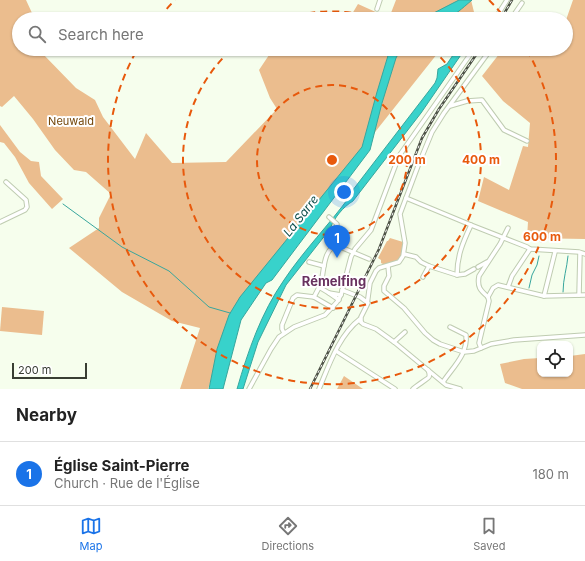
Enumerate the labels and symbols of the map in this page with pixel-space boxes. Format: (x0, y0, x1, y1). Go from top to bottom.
park label: Neuwald (48, 114, 94, 128)
text: 200 m (388, 152, 426, 167)
text: 400 m (462, 152, 500, 167)
centre of rings (325, 153, 339, 167)
your location (334, 182, 354, 202)
water label: La Sarre (280, 192, 322, 239)
pin: 1 (324, 225, 350, 258)
text: 600 m (523, 229, 561, 244)
district label: Rémelfing (302, 273, 366, 289)
scale bar (12, 361, 87, 380)

